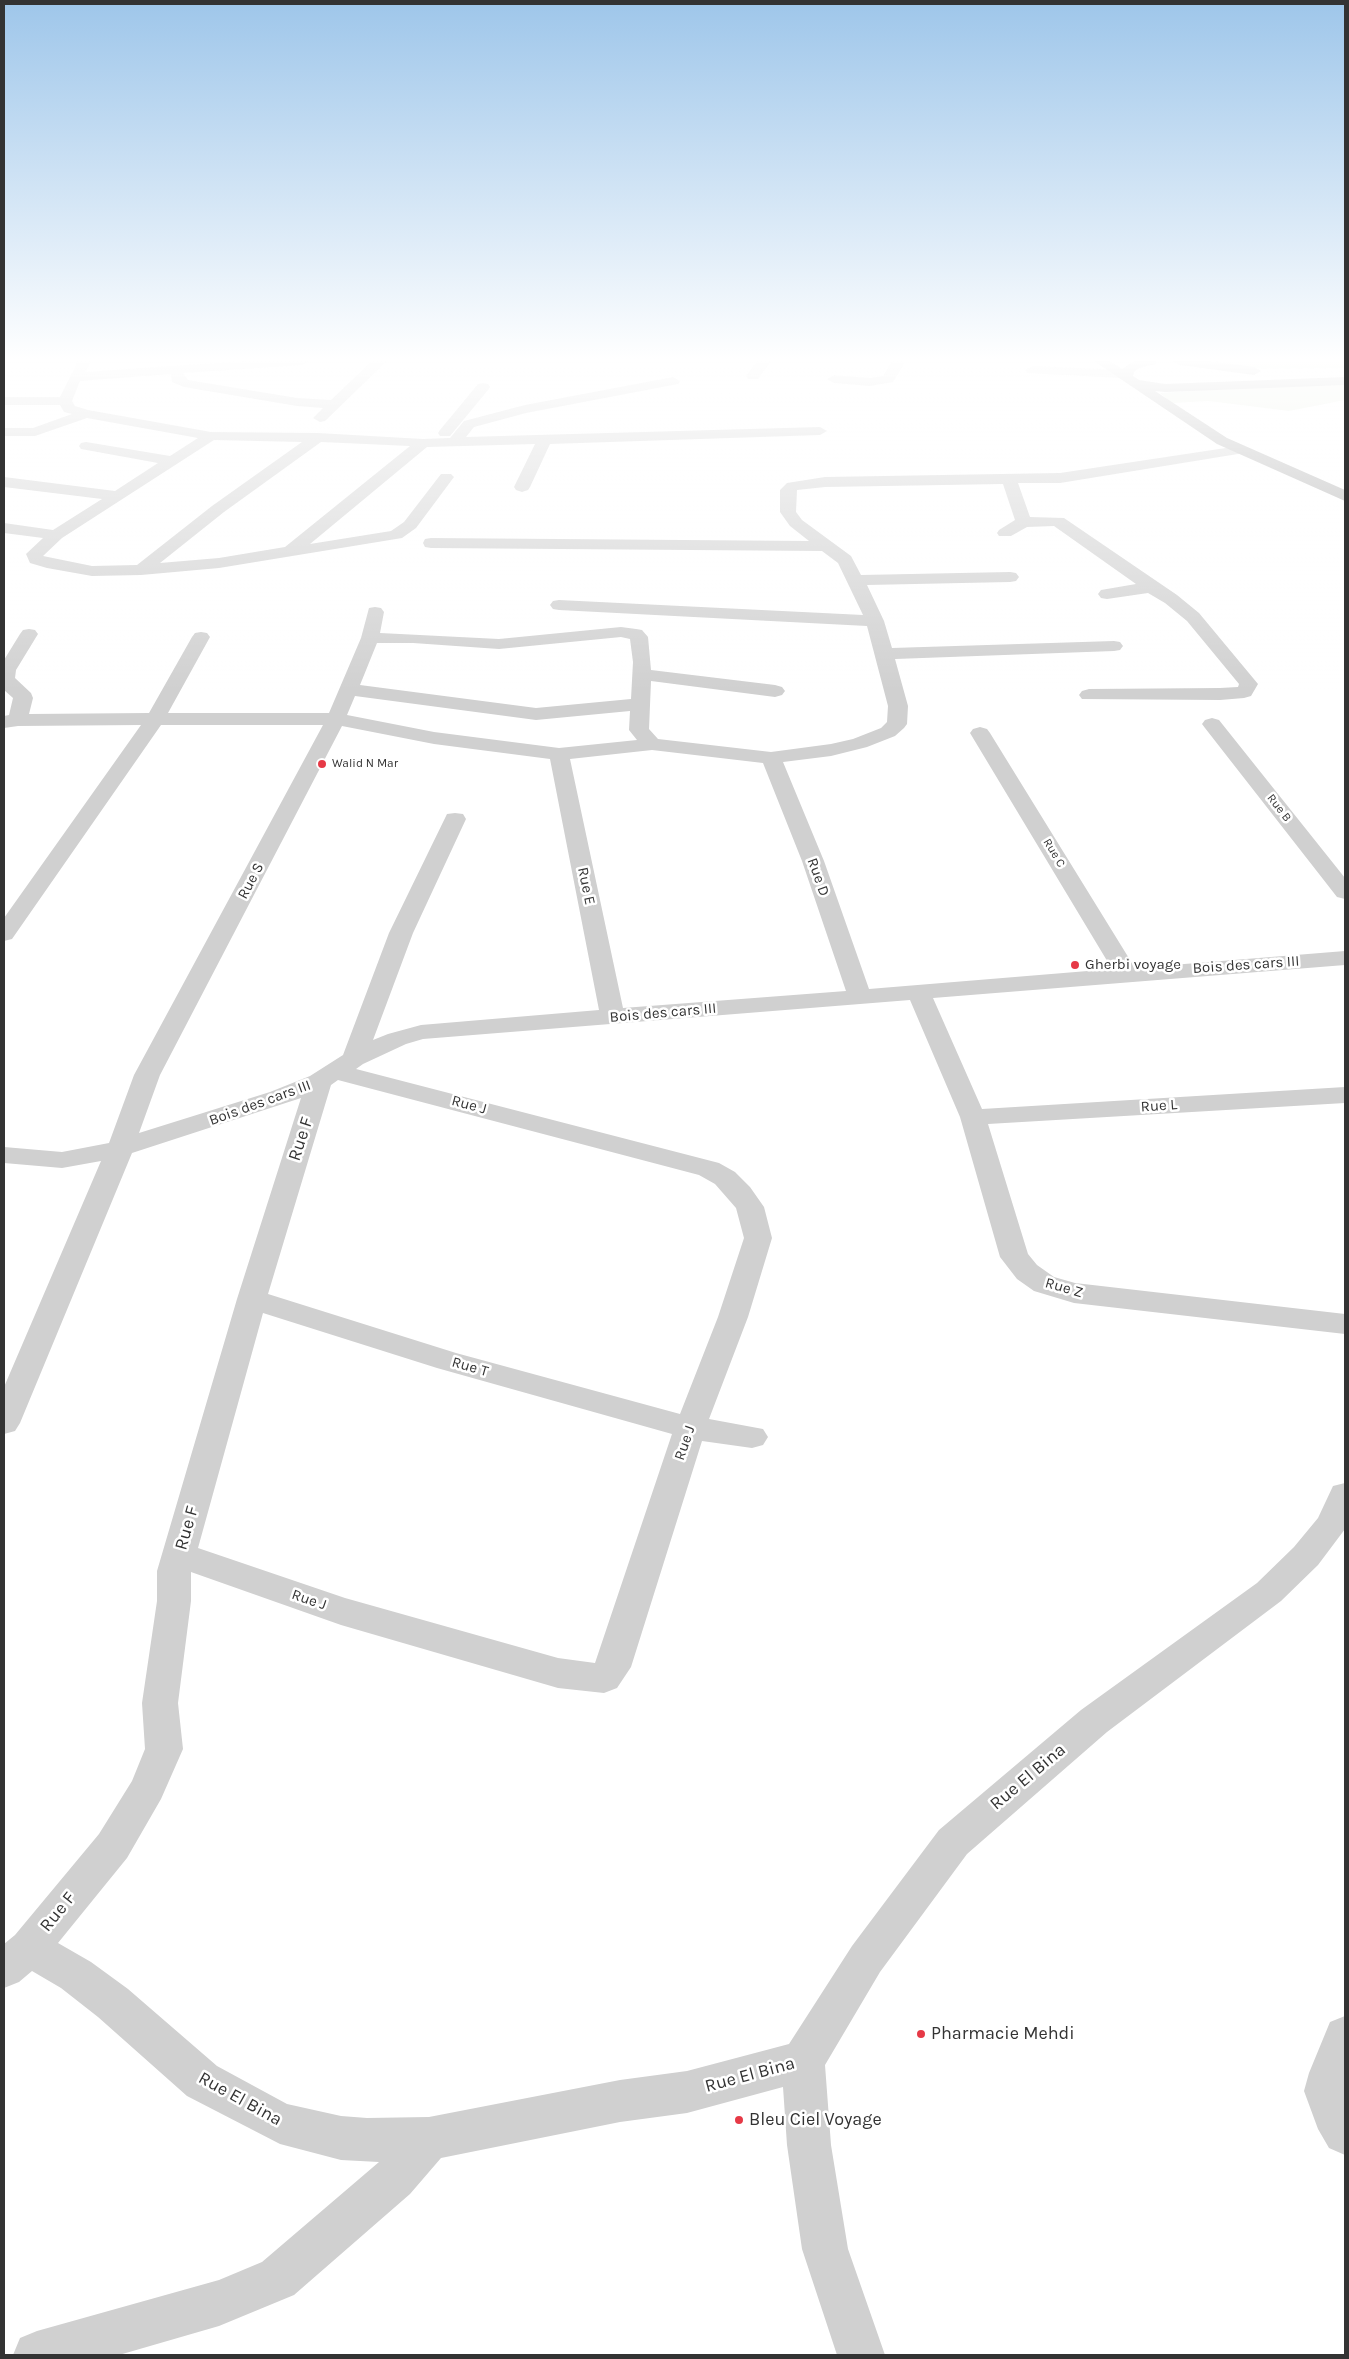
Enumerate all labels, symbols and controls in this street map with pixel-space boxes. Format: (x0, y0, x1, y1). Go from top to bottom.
place label: Walid N Mar (332, 757, 398, 771)
marker: Walid N Mar (316, 758, 328, 770)
street label: Rue B (1264, 791, 1294, 825)
street label: Rue C (1040, 836, 1068, 870)
street label: Rue D (803, 855, 833, 899)
street label: Rue S (234, 860, 268, 902)
street label: Rue E (573, 866, 599, 906)
street label: Bois des cars III (1192, 952, 1300, 978)
place label: Gherbi voyage (1085, 956, 1181, 974)
marker: Gherbi voyage (1069, 959, 1081, 971)
street label: Bois des cars III (609, 999, 717, 1027)
street label: Bois des cars III (207, 1076, 313, 1130)
street label: Rue J (449, 1092, 489, 1118)
street label: Rue L (1140, 1096, 1178, 1116)
street label: Rue F (284, 1114, 318, 1164)
street label: Rue Z (1043, 1274, 1085, 1302)
street label: Rue T (450, 1353, 490, 1381)
street label: Rue J (671, 1423, 699, 1463)
street label: Rue F (170, 1503, 204, 1553)
street label: Rue J (289, 1586, 329, 1614)
street label: Rue El Bina (986, 1739, 1070, 1815)
street label: Rue F (35, 1888, 81, 1936)
place label: Pharmacie Mehdi (931, 2023, 1075, 2045)
marker: Pharmacie Mehdi (915, 2028, 927, 2040)
street label: Rue El Bina (703, 2053, 797, 2097)
street label: Rue El Bina (194, 2067, 286, 2131)
place label: Bleu Ciel Voyage (749, 2109, 882, 2131)
marker: Bleu Ciel Voyage (733, 2114, 745, 2126)

